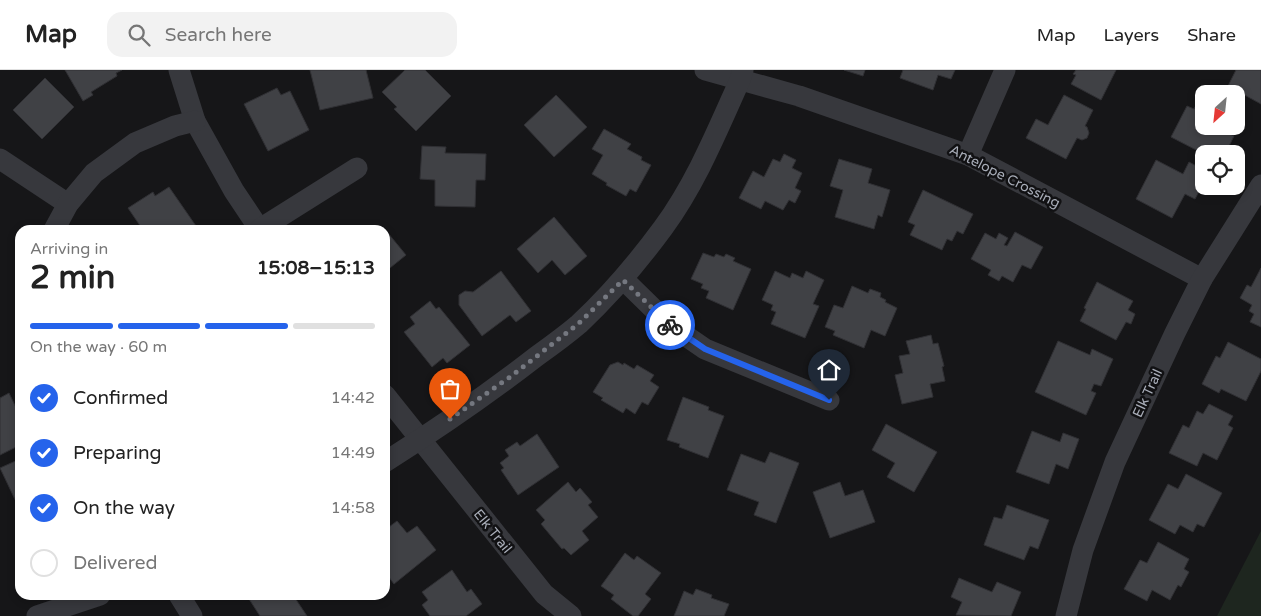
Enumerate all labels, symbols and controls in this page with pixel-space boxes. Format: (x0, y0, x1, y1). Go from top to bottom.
search box (107, 12, 457, 57)
text: Map (25, 20, 77, 49)
icon: search (125, 21, 153, 49)
text: Search here (165, 24, 272, 46)
text: Map (1037, 24, 1076, 46)
text: Layers (1104, 24, 1159, 46)
text: Share (1187, 24, 1236, 46)
north arrow (1195, 85, 1245, 135)
map controls (1195, 85, 1245, 195)
street label: Antelope Crossing (947, 141, 1063, 212)
button: locate (1195, 145, 1245, 195)
text: Arriving in (30, 239, 108, 259)
text: 15:08–15:13 (257, 257, 375, 279)
text: 2 min (30, 259, 115, 297)
courier (645, 300, 695, 350)
icon: bike (656, 311, 684, 339)
text: On the way · 60 m (30, 337, 167, 357)
pin (808, 349, 850, 400)
icon: home (815, 356, 843, 384)
street label: Elk Trail (1129, 366, 1166, 420)
pin (429, 368, 471, 419)
icon: bag (436, 375, 464, 403)
icon: check (30, 384, 58, 412)
text: Confirmed (73, 387, 168, 409)
text: 14:42 (331, 388, 375, 408)
icon: check (30, 439, 58, 467)
text: Preparing (73, 442, 162, 464)
text: 14:49 (331, 443, 375, 463)
icon: check (30, 494, 58, 522)
text: On the way (73, 497, 175, 519)
text: 14:58 (331, 498, 375, 518)
street label: Elk Trail (470, 506, 515, 557)
text: Delivered (73, 552, 158, 574)

